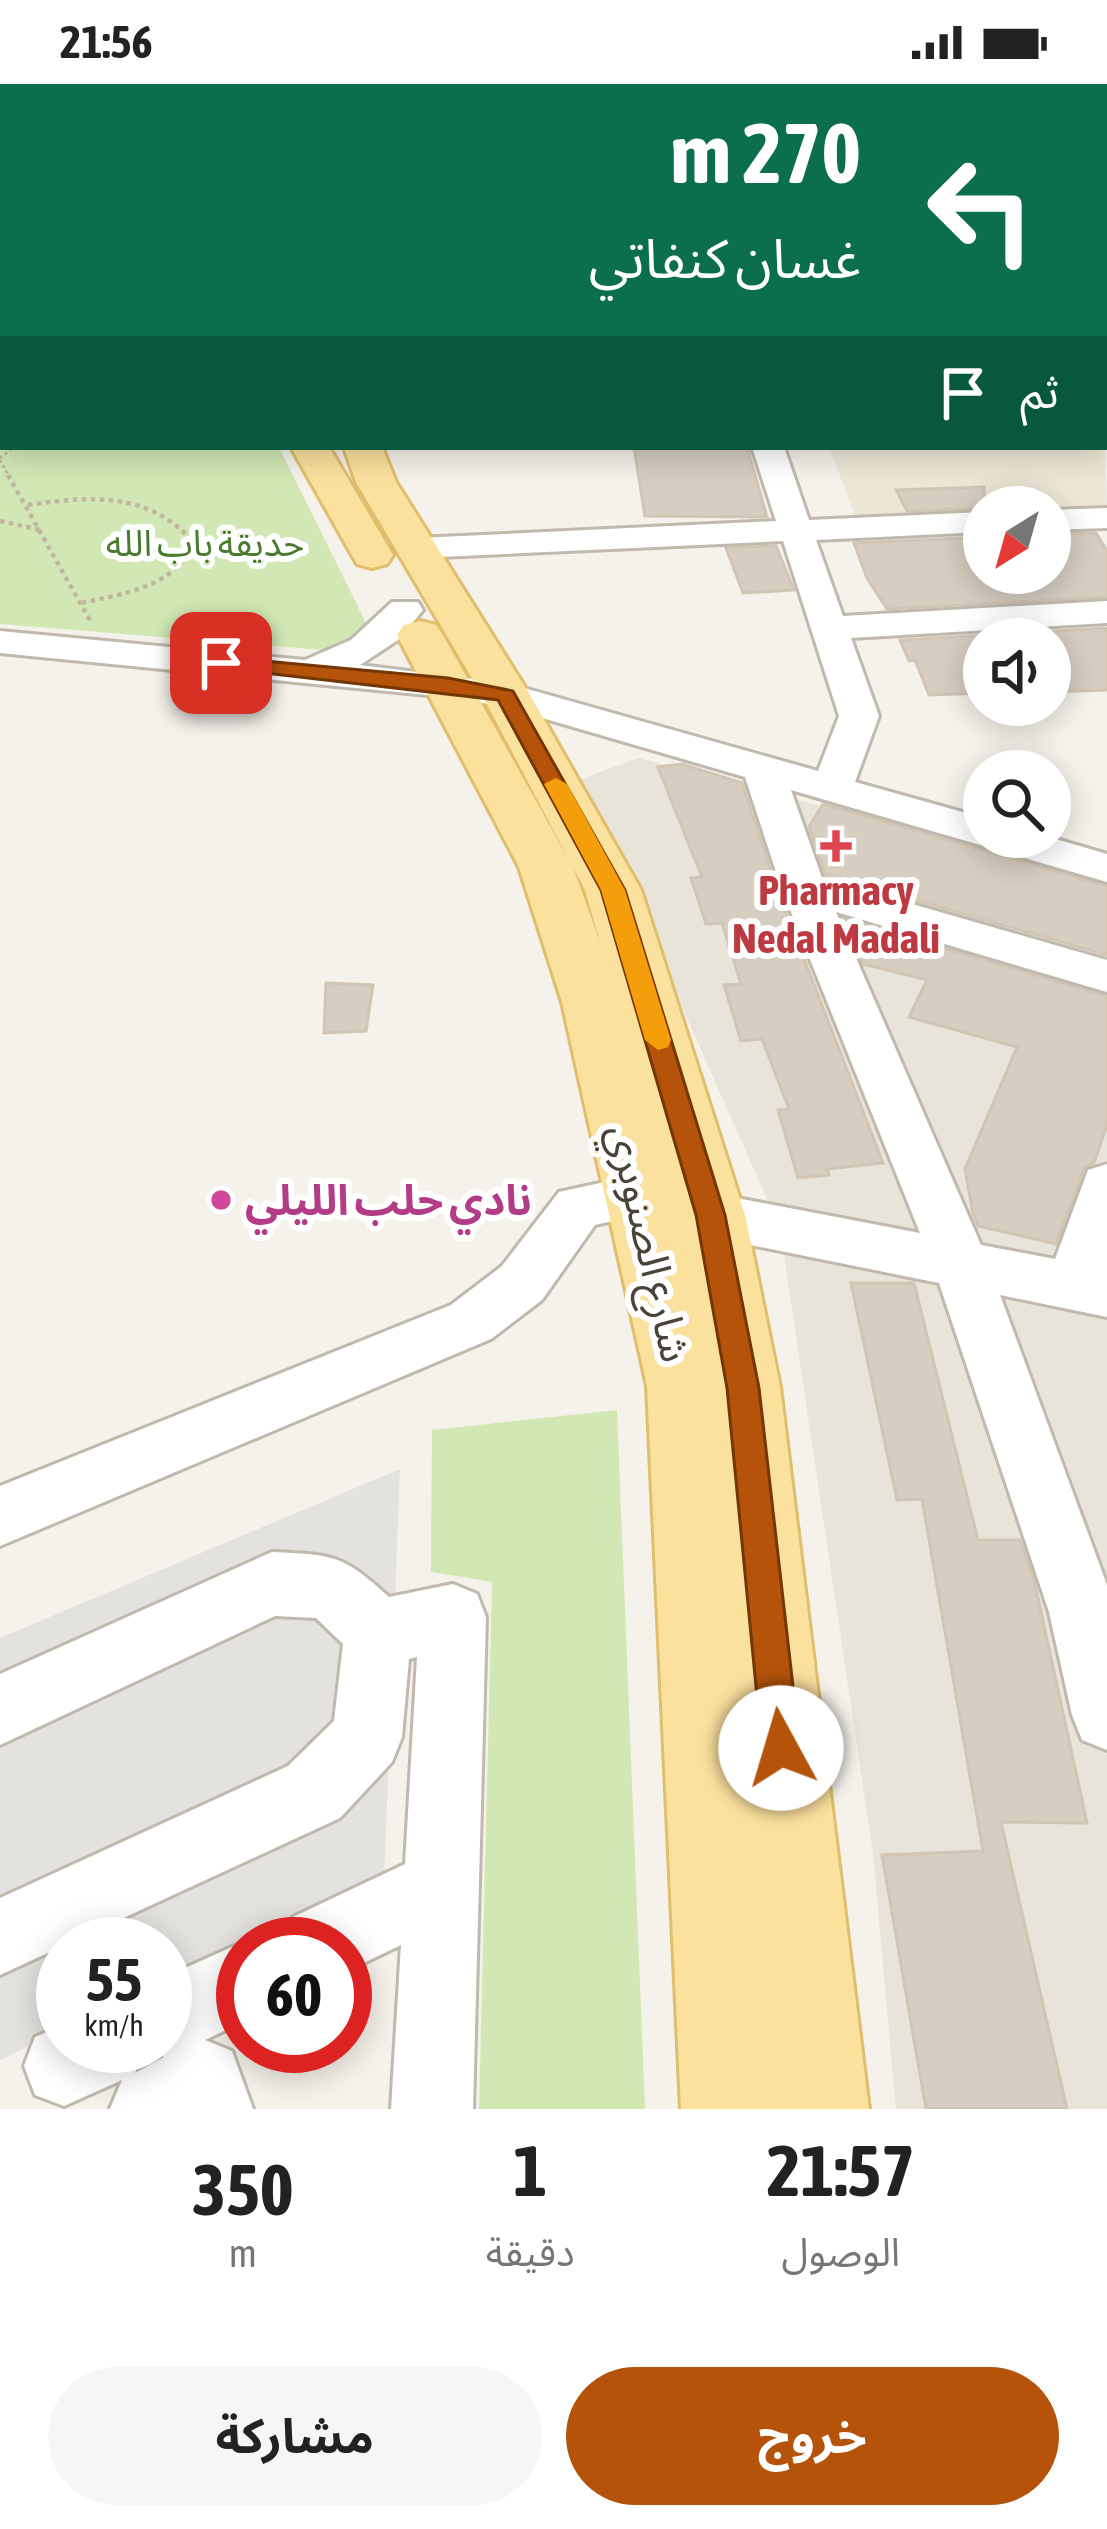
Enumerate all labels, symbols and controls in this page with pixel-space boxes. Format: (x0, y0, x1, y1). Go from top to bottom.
text: 21:56 (60, 16, 153, 68)
text: 270 m (671, 105, 861, 201)
icon: left (903, 132, 1059, 288)
text: غسان كنفاتي (589, 228, 861, 289)
icon: arrive (930, 360, 996, 426)
text: ثم (1020, 366, 1059, 418)
north arrow (963, 486, 1071, 594)
map controls (963, 486, 1071, 858)
park label: حديقة باب الله (106, 522, 304, 564)
pin (170, 612, 272, 714)
button: sound (963, 618, 1071, 726)
icon: arrive (188, 630, 254, 696)
button: search (963, 750, 1071, 858)
marker: Pharmacy Nedal Madali (823, 833, 849, 859)
place label: Pharmacy Nedal Madali (732, 866, 940, 962)
street label: شارع الصنوبري (591, 1119, 701, 1368)
place label: نادي حلب الليلي (245, 1176, 532, 1235)
marker: نادي حلب الليلي (208, 1187, 234, 1213)
position arrow (718, 1685, 844, 1811)
speed limit sign: 60 (216, 1917, 372, 2073)
text: 55 (86, 1945, 142, 2014)
text: km/h (84, 2008, 144, 2042)
text: 1 (513, 2129, 547, 2211)
text: 21:57 (767, 2129, 915, 2211)
text: 350 (192, 2148, 294, 2230)
text: دقيقة (486, 2230, 575, 2274)
text: الوصول (782, 2230, 900, 2274)
text: m (229, 2231, 257, 2275)
button: مشاركة (48, 2367, 542, 2505)
button: خروج (566, 2367, 1059, 2505)

